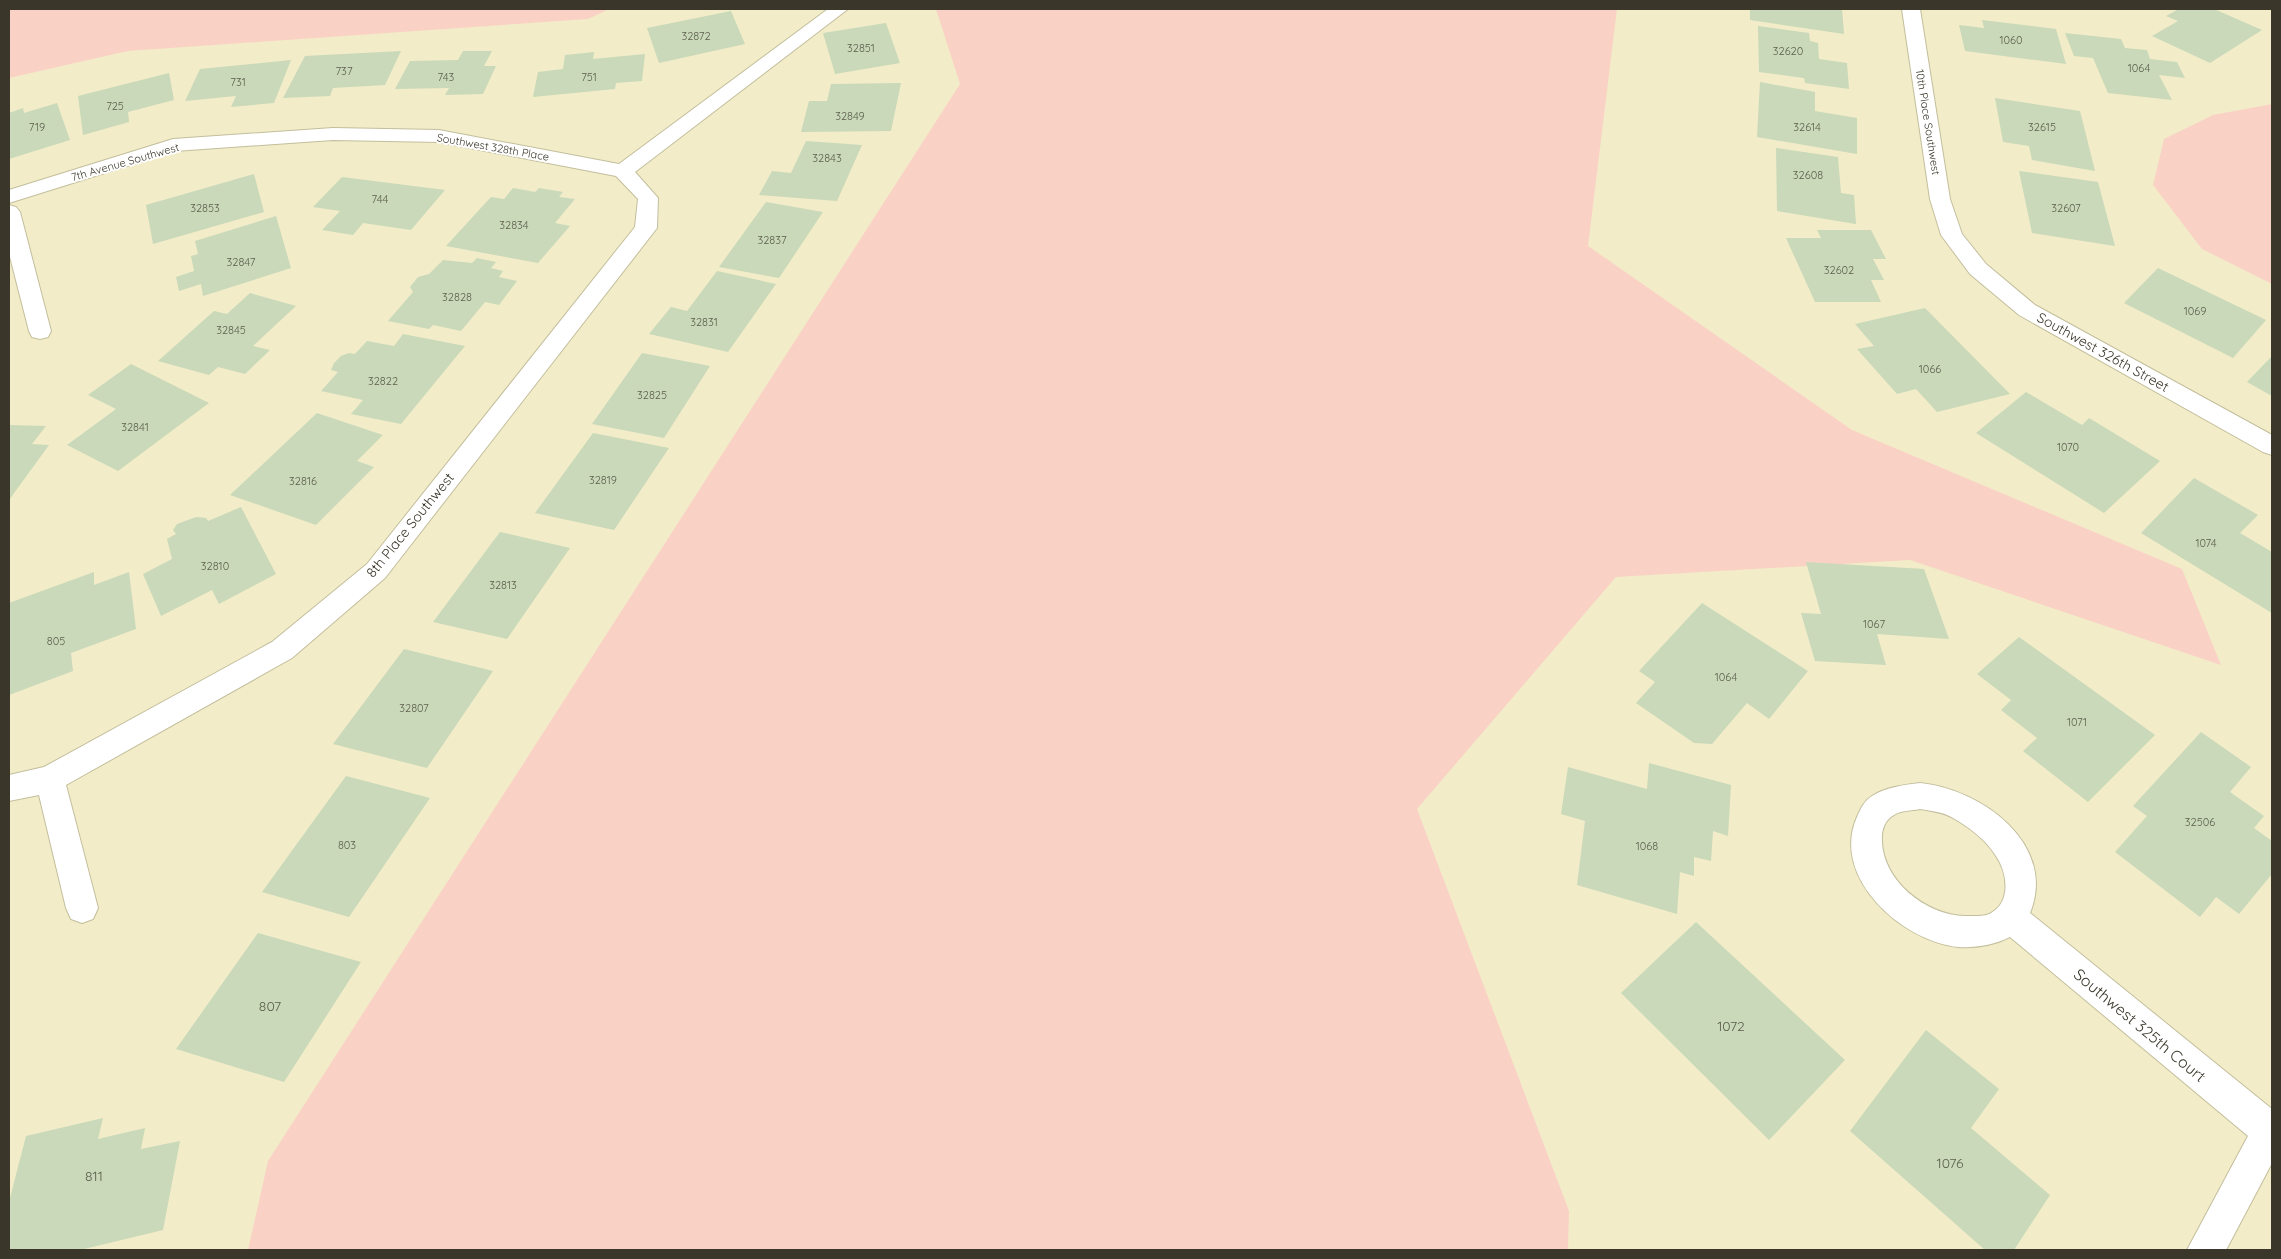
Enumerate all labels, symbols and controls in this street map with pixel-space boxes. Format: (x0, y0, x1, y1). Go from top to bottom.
house number: 32872 (681, 29, 711, 43)
house number: 1060 (1999, 33, 2023, 47)
house number: 32851 (847, 41, 875, 55)
house number: 32620 (1773, 44, 1803, 58)
house number: 1064 (2128, 61, 2150, 75)
house number: 737 (335, 64, 353, 78)
street label: 10th Place Southwest (1913, 68, 1943, 176)
house number: 743 (438, 70, 455, 84)
house number: 751 (581, 70, 597, 84)
house number: 731 (230, 75, 246, 89)
house number: 725 (106, 99, 124, 113)
house number: 32849 (835, 109, 865, 123)
house number: 719 (29, 120, 45, 134)
house number: 32614 (1793, 120, 1821, 134)
house number: 32615 (2028, 120, 2056, 134)
street label: Southwest 328th Place (436, 130, 550, 164)
street label: 7th Avenue Southwest (69, 140, 181, 184)
house number: 32843 (812, 151, 842, 165)
house number: 32608 (1793, 168, 1823, 182)
house number: 744 (372, 192, 389, 206)
house number: 32853 (190, 201, 220, 215)
house number: 32607 (2051, 201, 2081, 215)
house number: 32834 (499, 218, 529, 232)
house number: 32837 (757, 233, 787, 247)
house number: 32847 (227, 255, 256, 269)
house number: 32602 (1824, 263, 1854, 277)
house number: 32828 (442, 290, 472, 304)
house number: 1069 (2184, 304, 2206, 318)
street label: Southwest 326th Street (2034, 308, 2172, 396)
house number: 32831 (690, 315, 718, 329)
house number: 32845 (216, 323, 246, 337)
house number: 1066 (1919, 362, 1941, 376)
house number: 32822 (368, 374, 398, 388)
house number: 32825 (637, 388, 667, 402)
house number: 32841 (121, 420, 149, 434)
house number: 1070 (2057, 440, 2079, 454)
street label: 8th Place Southwest (362, 469, 458, 581)
house number: 32819 (589, 473, 617, 487)
house number: 32816 (289, 474, 317, 488)
house number: 1074 (2195, 536, 2217, 550)
house number: 32810 (201, 559, 229, 573)
house number: 32813 (489, 578, 517, 592)
house number: 1067 (1863, 617, 1885, 631)
house number: 805 (47, 634, 65, 648)
house number: 1064 (1715, 670, 1737, 684)
house number: 32807 (399, 701, 429, 715)
house number: 1071 (2067, 715, 2087, 729)
house number: 32506 (2185, 815, 2215, 829)
house number: 803 (338, 838, 356, 852)
house number: 1068 (1636, 839, 1658, 853)
street label: Southwest 325th Court (2070, 964, 2210, 1086)
house number: 807 (259, 997, 281, 1015)
house number: 1072 (1717, 1017, 1745, 1035)
house number: 1076 (1936, 1154, 1964, 1172)
house number: 811 (85, 1167, 103, 1185)

